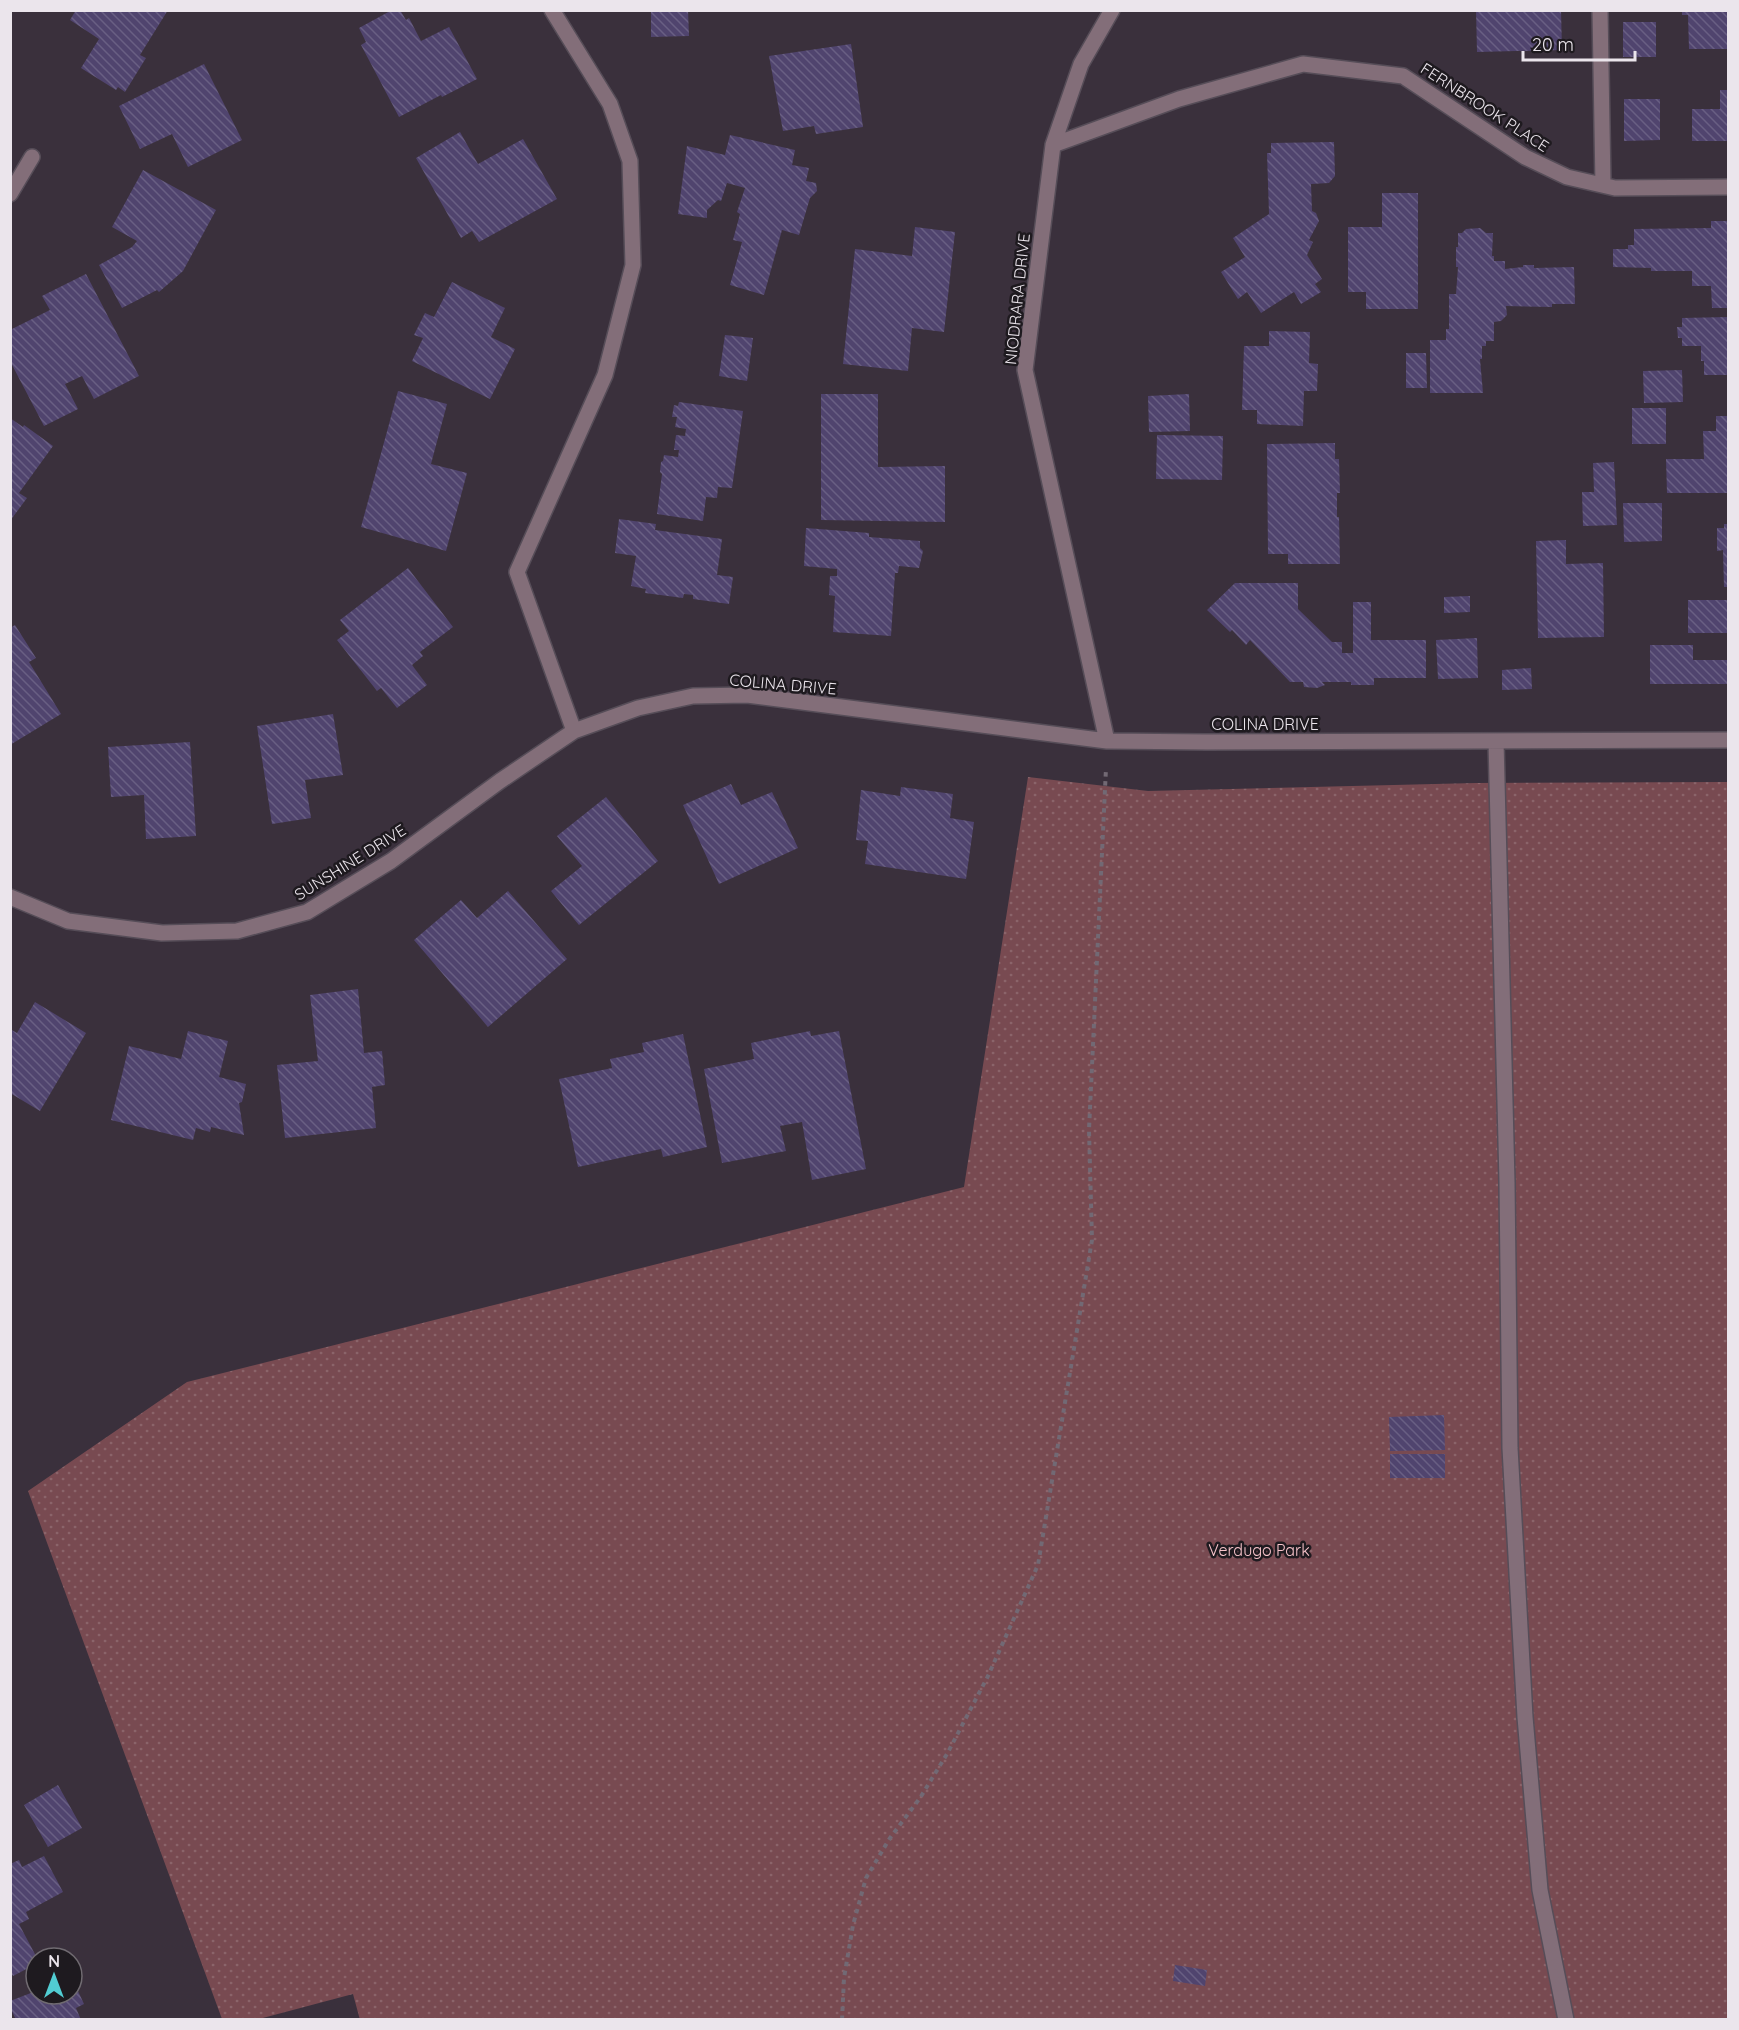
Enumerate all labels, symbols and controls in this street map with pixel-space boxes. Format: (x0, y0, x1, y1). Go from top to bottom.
scale bar (1523, 24, 1636, 62)
text: 20 m (1532, 33, 1574, 56)
street label: FERNBROOK PLACE (1417, 58, 1553, 156)
street label: NIODRARA DRIVE (1000, 232, 1034, 366)
street label: COLINA DRIVE (729, 669, 837, 699)
street label: COLINA DRIVE (1211, 714, 1319, 734)
street label: SUNSHINE DRIVE (291, 820, 409, 904)
park label: Verdugo Park (1208, 1540, 1310, 1560)
north arrow (24, 1946, 84, 2006)
text: N (48, 1951, 60, 1971)

